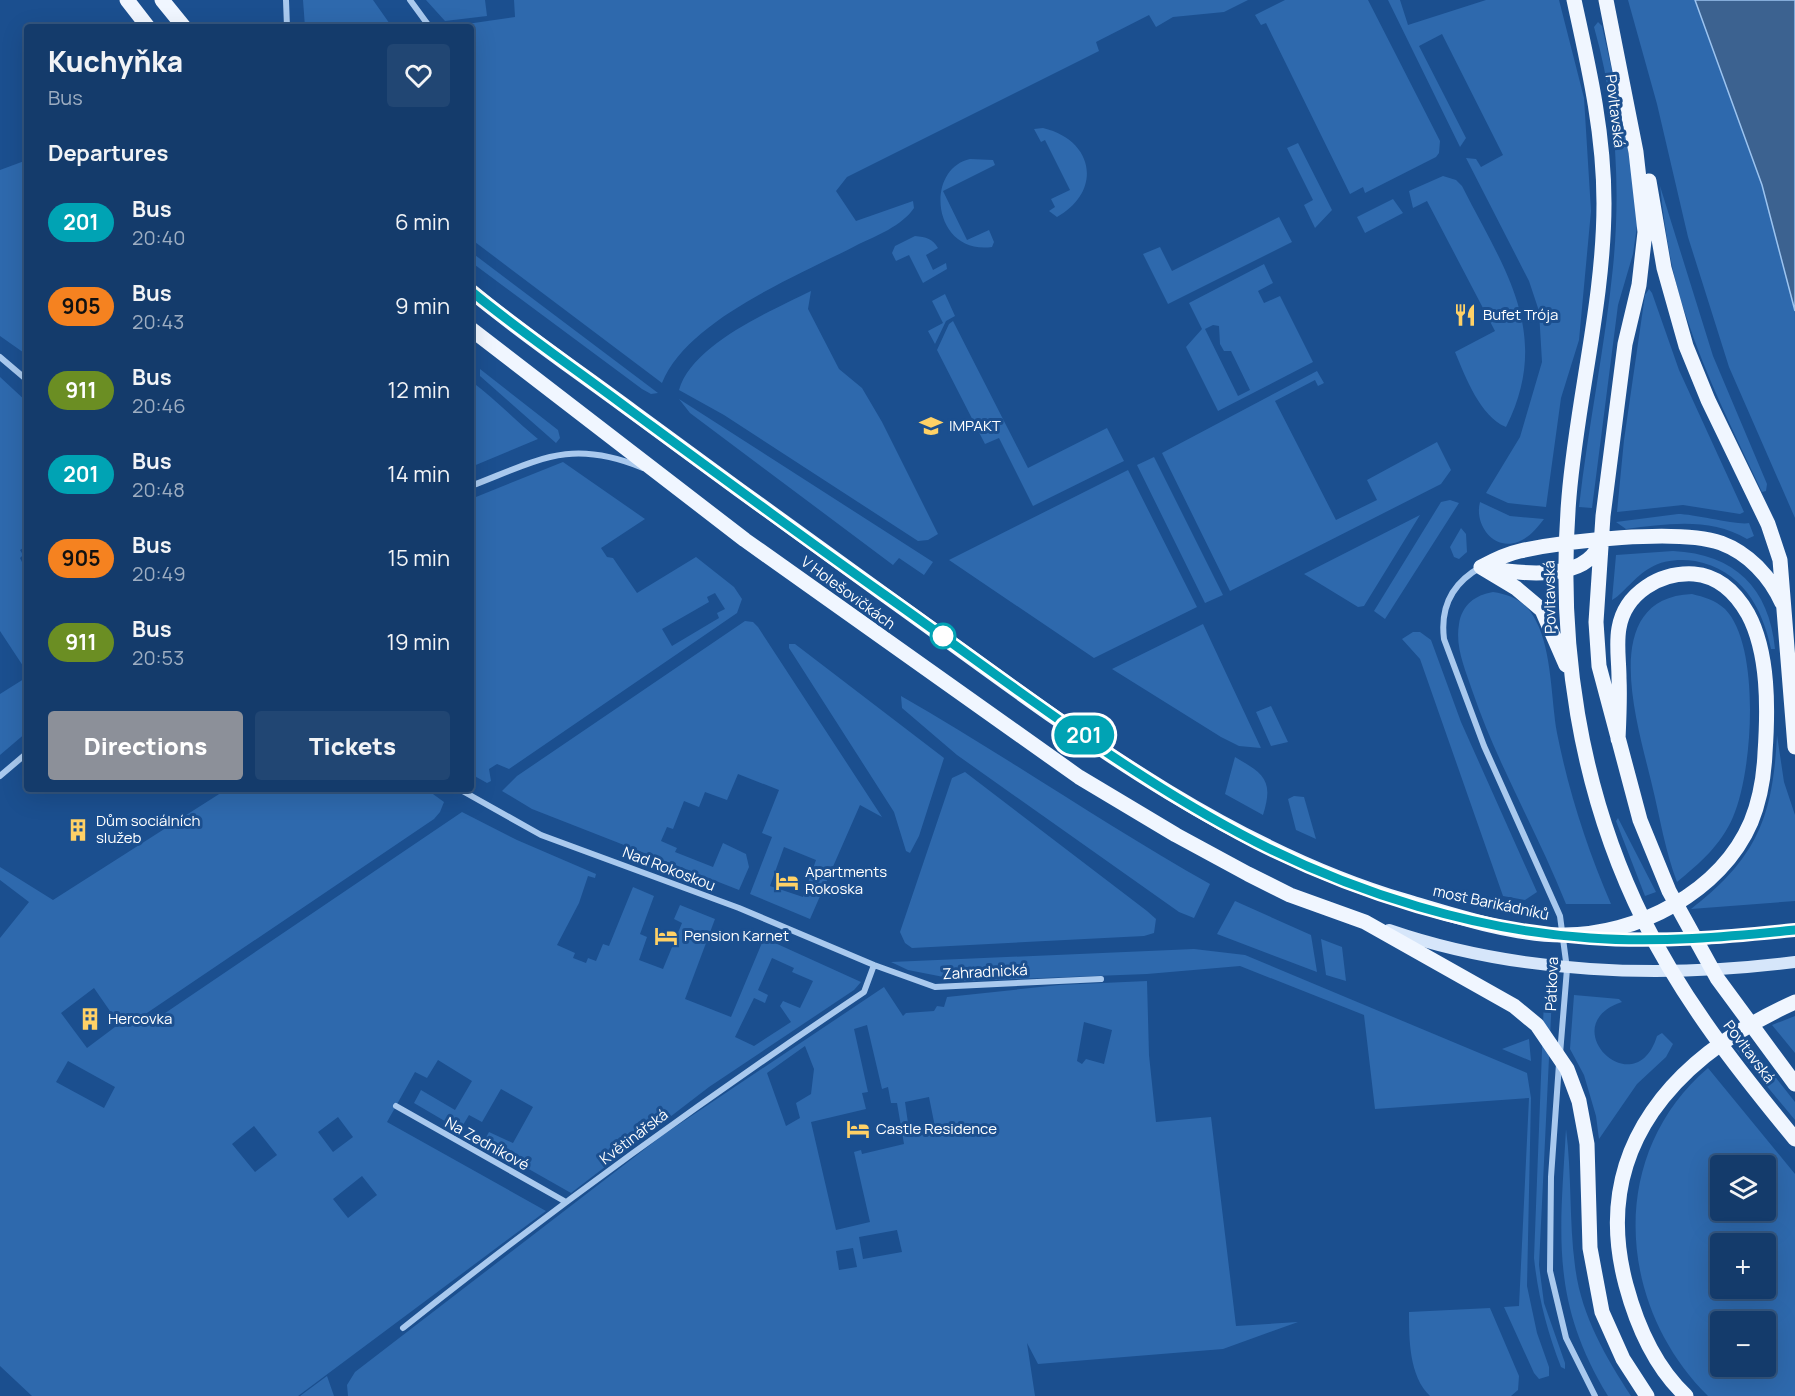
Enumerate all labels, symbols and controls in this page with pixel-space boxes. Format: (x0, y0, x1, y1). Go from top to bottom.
text: Kuchyňka (48, 42, 183, 80)
button: heart (387, 44, 450, 107)
street label: Povltavská (1601, 73, 1630, 149)
text: Bus (48, 84, 83, 111)
text: Departures (48, 138, 168, 168)
text: Bus (132, 194, 172, 224)
text: 6 min (395, 207, 450, 237)
text: 201 (63, 208, 99, 236)
text: 20:40 (132, 224, 186, 251)
text: Bus (132, 278, 172, 308)
text: 9 min (395, 291, 450, 321)
text: 905 (61, 292, 101, 320)
restaurant icon: Bufet Trója (1452, 302, 1478, 328)
place label: Bufet Trója (1483, 304, 1558, 325)
text: 20:43 (132, 308, 184, 335)
text: Bus (132, 362, 172, 392)
text: 12 min (388, 375, 450, 405)
text: 911 (65, 376, 97, 404)
text: 20:46 (132, 392, 186, 419)
school or university icon: IMPAKT (918, 413, 944, 439)
place label: IMPAKT (949, 415, 1001, 436)
text: Bus (132, 446, 172, 476)
text: 14 min (387, 459, 450, 489)
text: 201 (63, 460, 99, 488)
text: 20:48 (132, 476, 185, 503)
text: Bus (132, 530, 172, 560)
text: 15 min (387, 543, 450, 573)
text: 905 (61, 544, 101, 572)
street label: V Holešovičkách (797, 551, 900, 634)
text: 20:49 (132, 560, 186, 587)
street label: Povltavská (1538, 560, 1561, 634)
text: Bus (132, 614, 172, 644)
unlabelled marker (930, 623, 956, 649)
text: 19 min (387, 627, 450, 657)
text: 911 (65, 628, 97, 656)
text: 20:53 (132, 644, 184, 671)
button: Directions (48, 711, 243, 780)
button: Tickets (255, 711, 450, 780)
line badge: 201 (1050, 716, 1118, 754)
text: 201 (1066, 721, 1102, 749)
place label: Dům sociálních služeb (96, 810, 201, 848)
building icon: Dům sociálních služeb (65, 817, 91, 843)
street label: Nad Rokoskou (620, 841, 719, 896)
place label: Apartments Rokoska (805, 861, 887, 899)
hotel icon: Apartments Rokoska (774, 868, 800, 894)
street label: most Barikádníků (1431, 880, 1551, 925)
hotel icon: Pension Karnet (653, 923, 679, 949)
place label: Pension Karnet (684, 925, 789, 946)
street label: Pátkova (1540, 956, 1563, 1012)
street label: Zahradnická (942, 959, 1028, 984)
building icon: Hercovka (77, 1006, 103, 1032)
place label: Hercovka (108, 1008, 172, 1029)
street label: Povltavská (1719, 1016, 1780, 1087)
street label: Květinářská (595, 1104, 672, 1169)
street label: Na Zedníkové (441, 1112, 533, 1175)
hotel icon: Castle Residence (845, 1116, 871, 1142)
place label: Castle Residence (876, 1118, 997, 1139)
map controls (1710, 1155, 1776, 1377)
button: layers (1710, 1155, 1776, 1221)
button: + (1710, 1233, 1776, 1299)
button: − (1710, 1311, 1776, 1377)

